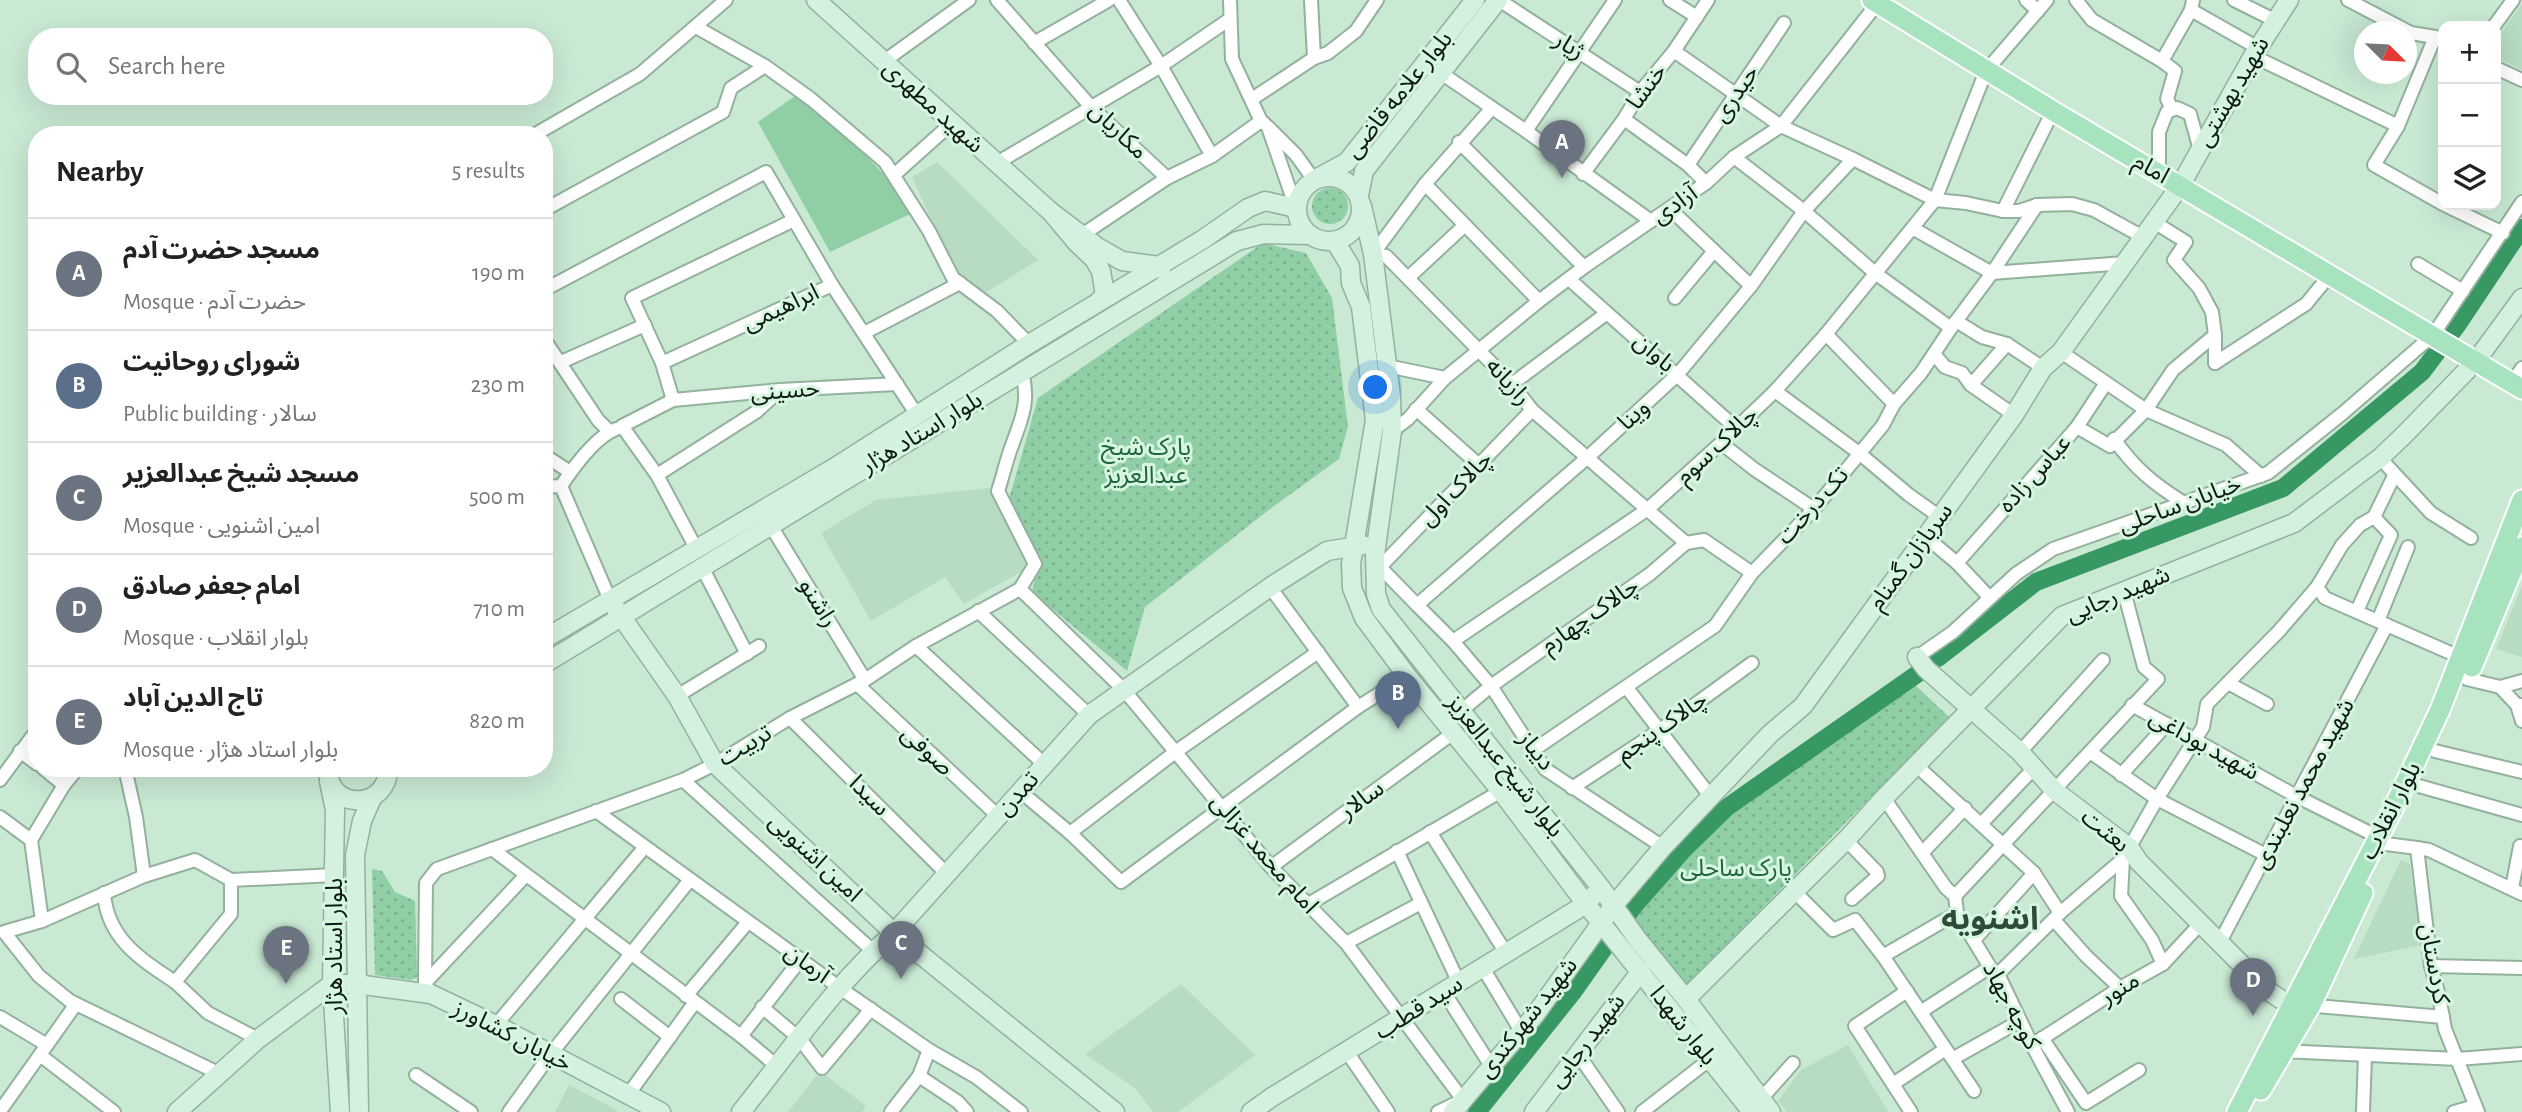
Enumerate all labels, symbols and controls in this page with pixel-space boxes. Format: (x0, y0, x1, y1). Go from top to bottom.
north arrow (2354, 21, 2417, 84)
map controls (2438, 21, 2501, 210)
button: + (2438, 21, 2501, 84)
street label: بلوار علامه قاضی (1341, 27, 1458, 163)
street label: ژیار (1548, 27, 1589, 65)
search box (28, 28, 553, 105)
street label: شهید بهشتی (2192, 33, 2274, 151)
icon: search (52, 48, 90, 86)
text: Search here (108, 53, 226, 79)
street label: شهید مطهری (877, 56, 988, 159)
street label: خنشا (1623, 60, 1671, 114)
street label: حیدری (1708, 61, 1764, 127)
button: − (2438, 84, 2501, 147)
street label: مکاریان (1084, 98, 1152, 165)
pin: A (1539, 120, 1585, 178)
button: layers (2438, 147, 2501, 210)
street label: امام (2127, 149, 2173, 193)
text: Nearby (56, 157, 144, 187)
text: 5 results (452, 160, 525, 183)
street label: آزادی (1647, 179, 1703, 230)
text: مسجد حضرت آدم (123, 237, 320, 263)
text: A (72, 262, 86, 285)
text: 190 m (472, 262, 525, 285)
street label: ابراهیمی (739, 280, 823, 337)
text: Mosque · حضرت آدم (123, 291, 306, 314)
street label: باوان (1628, 329, 1679, 378)
text: شورای روحانیت (123, 349, 300, 375)
street label: رازیانه (1480, 354, 1535, 411)
your location (1358, 370, 1392, 404)
text: B (72, 374, 86, 397)
text: 230 m (471, 374, 525, 397)
street label: حسینی (750, 377, 820, 406)
street label: بلوار استاد هژار (856, 388, 987, 480)
street label: وینا (1614, 395, 1655, 436)
street label: چالاک سوم (1672, 402, 1766, 493)
text: Public building · سالار (123, 403, 317, 426)
street label: عباس زاده (1994, 431, 2077, 518)
park label: پارک شیخ عبدالعزیز (1101, 436, 1191, 489)
street label: چالاک اول (1415, 447, 1499, 532)
text: مسجد شیخ عبدالعزیر (123, 461, 359, 487)
street label: تک درخت (1773, 463, 1854, 550)
street label: خیابان ساحلی (2115, 472, 2245, 539)
text: C (73, 486, 85, 509)
text: 500 m (469, 486, 525, 509)
street label: سربازان گمنام (1863, 498, 1962, 618)
text: Mosque · امین اشنویی (123, 515, 320, 538)
street label: شهید رجایی (2062, 562, 2174, 629)
text: امام جعفر صادق (123, 573, 300, 599)
street label: راشنو (793, 574, 842, 632)
street label: چالاک چهارم (1537, 574, 1646, 662)
text: D (71, 598, 87, 621)
text: 710 m (473, 598, 525, 621)
text: Mosque · بلوار انقلاب (123, 627, 309, 650)
pin: B (1375, 671, 1421, 729)
text: تاج الدین آباد (123, 685, 263, 711)
street label: چالاک پنجم (1612, 687, 1714, 770)
street label: بلوار شیخ عبدالعزیز (1438, 689, 1568, 844)
street label: شهید محمد نعلبندی (2249, 695, 2360, 873)
street label: شهید بوداغی (2145, 705, 2263, 786)
text: E (73, 710, 85, 733)
text: 820 m (469, 710, 525, 733)
street label: تربیت (714, 721, 776, 772)
street label: صوفی (896, 721, 958, 781)
street label: دیباز (1512, 726, 1559, 776)
text: Mosque · بلوار استاد هژار (123, 739, 338, 762)
street label: بلوار انقلاب (2356, 758, 2427, 864)
street label: تمدن (992, 767, 1044, 821)
street label: سیدا (844, 771, 894, 821)
street label: سالار (1334, 776, 1389, 825)
street label: امام محمد غزالی (1202, 790, 1322, 922)
street label: بعثت (2076, 805, 2134, 857)
street label: امین اشنویی (763, 809, 866, 908)
park label: پارک ساحلی (1680, 857, 1792, 883)
street label: بلوار استاد هژار (323, 878, 348, 1015)
district label: اشنویه (1941, 903, 2039, 936)
pin: C (878, 921, 924, 979)
street label: کردستان (2414, 922, 2453, 1007)
pin: E (263, 926, 309, 984)
street label: آرمان (779, 938, 836, 990)
street label: شهید شهرکندی (1474, 953, 1583, 1083)
street label: کوچه جهاد (1976, 958, 2045, 1056)
pin: D (2230, 958, 2276, 1016)
street label: منور (2095, 968, 2144, 1011)
street label: سید قطب (1371, 972, 1467, 1045)
street label: بلوار شهدا (1644, 982, 1721, 1071)
street label: شهید رجایی (1544, 990, 1631, 1093)
street label: خیابان کشاورز (448, 995, 575, 1077)

